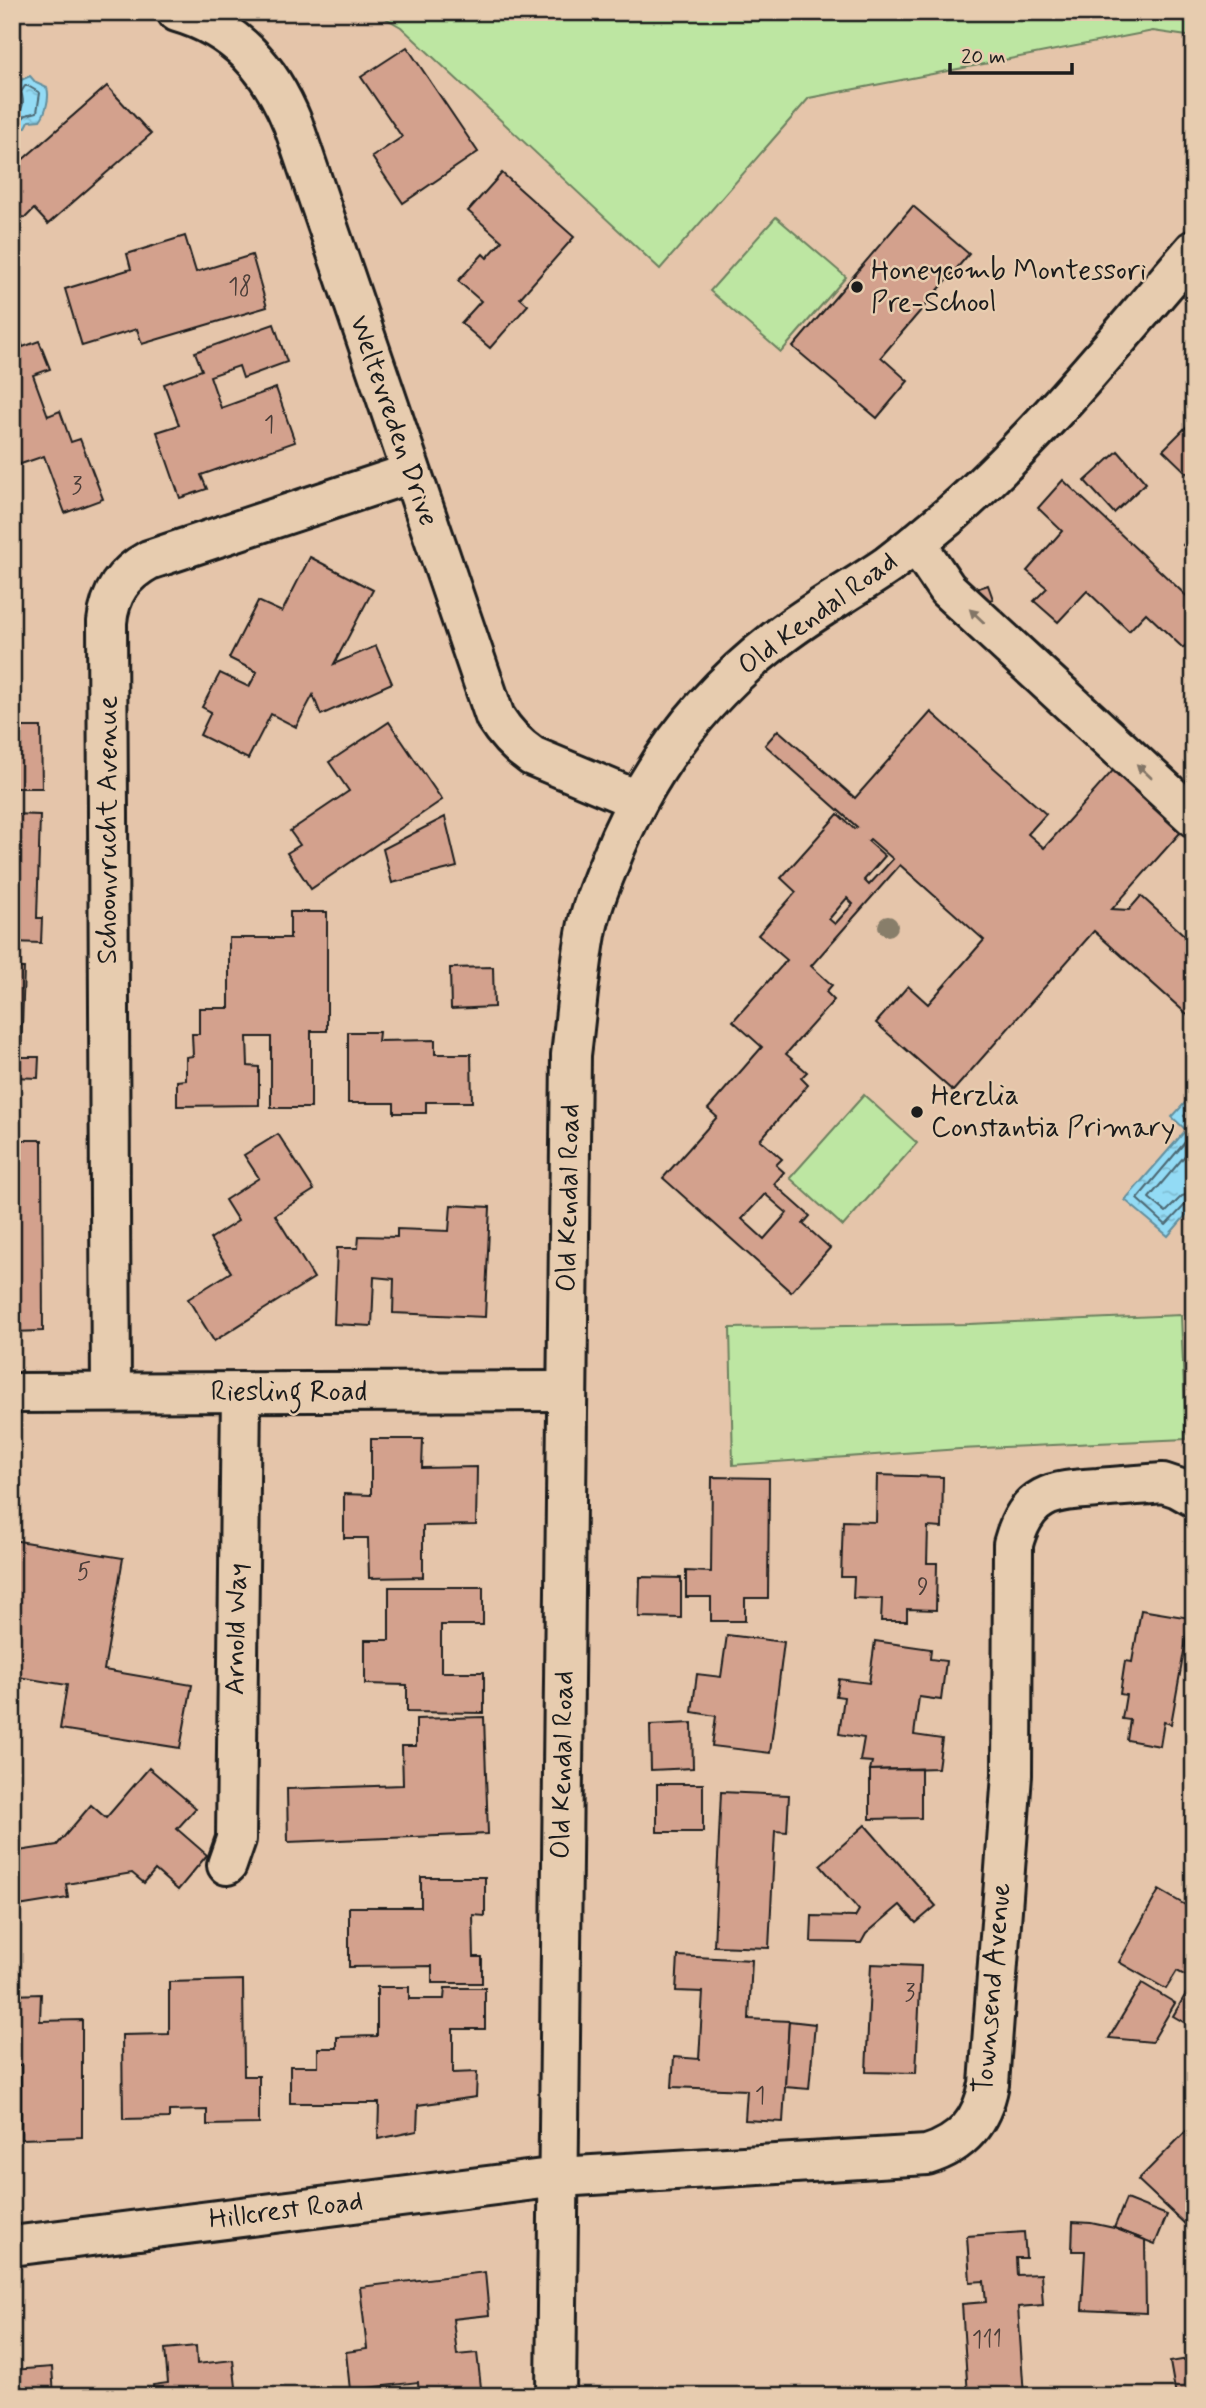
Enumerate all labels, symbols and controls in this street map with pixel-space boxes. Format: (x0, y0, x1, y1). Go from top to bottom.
scale bar (950, 32, 1073, 76)
text: 20 m (961, 43, 1006, 71)
place label: Honeycomb Montessori Pre-School (871, 253, 1146, 322)
house number: 18 (228, 272, 252, 303)
marker: Honeycomb Montessori Pre-School (849, 279, 865, 295)
street label: Weltevreden Drive (340, 311, 446, 531)
house number: 1 (264, 410, 274, 441)
house number: 3 (72, 471, 83, 502)
street label: Old Kendal Road (731, 544, 905, 684)
one-way arrow (969, 609, 986, 625)
street label: Schoonvrucht Avenue (90, 696, 127, 964)
one-way arrow (1135, 763, 1153, 779)
place label: Herzlia Constantia Primary (931, 1078, 1175, 1147)
street label: Old Kendal Road (549, 1104, 589, 1292)
marker: Herzlia Constantia Primary (909, 1104, 925, 1120)
street label: Riesling Road (211, 1374, 367, 1414)
house number: 5 (77, 1557, 91, 1588)
street label: Arnold Way (217, 1563, 257, 1695)
house number: 9 (917, 1572, 929, 1603)
street label: Old Kendal Road (543, 1671, 583, 1859)
street label: Townsend Avenue (965, 1881, 1021, 2095)
house number: 3 (905, 1978, 916, 2009)
house number: 1 (755, 2081, 765, 2112)
street label: Hillcrest Road (207, 2183, 365, 2239)
house number: 111 (972, 2325, 1002, 2356)

